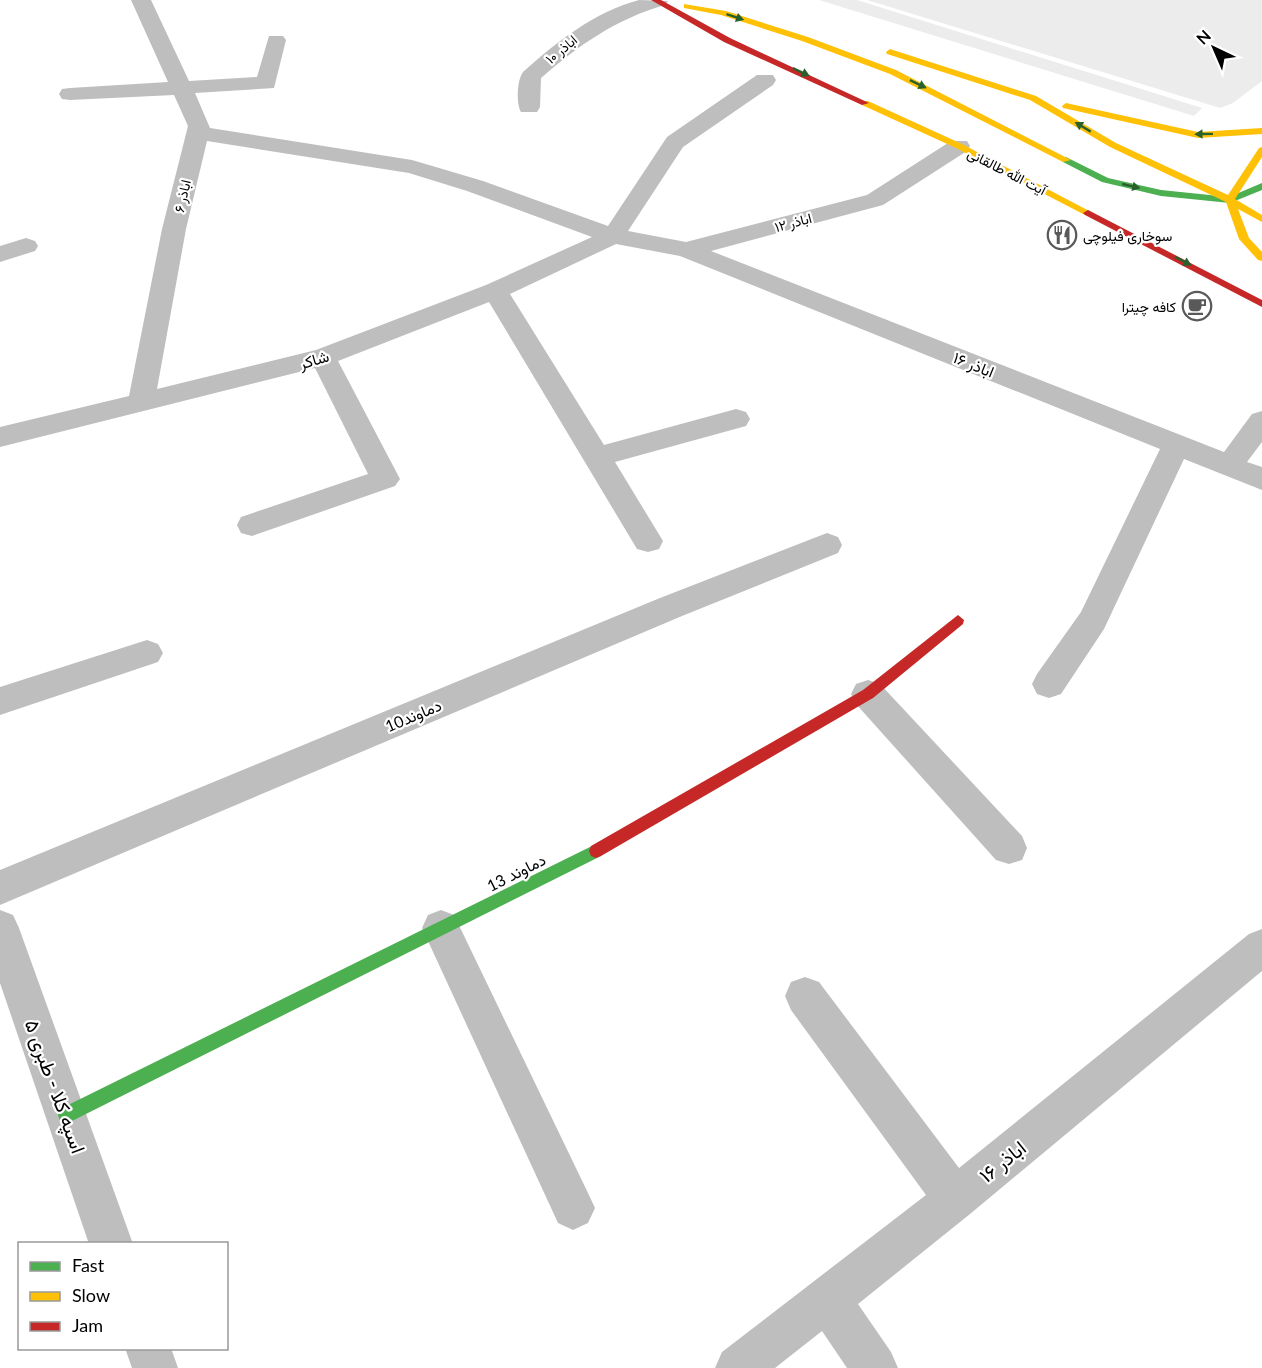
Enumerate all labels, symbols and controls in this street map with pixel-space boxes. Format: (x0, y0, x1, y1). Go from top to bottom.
one-way arrow (726, 13, 744, 22)
north arrow (1184, 18, 1244, 78)
text: N (1192, 26, 1214, 48)
street label: اباذر ۱۰ (542, 31, 581, 68)
one-way arrow (792, 68, 809, 77)
one-way arrow (909, 79, 927, 89)
one-way arrow (1075, 122, 1091, 133)
one-way arrow (1194, 130, 1213, 139)
street label: آیت الله طالقانی (964, 144, 1051, 200)
street label: اباذر ۶ (170, 178, 195, 214)
one-way arrow (1122, 182, 1140, 192)
street label: اباذر ۱۲ (773, 209, 814, 236)
restaurant icon: سوخاری فیلوچی (1046, 219, 1078, 251)
place label: سوخاری فیلوچی (1083, 227, 1172, 246)
one-way arrow (1174, 256, 1191, 266)
cafe icon: کافه چیترا (1181, 290, 1213, 322)
place label: کافه چیترا (1122, 298, 1176, 317)
street label: شاکر (296, 346, 332, 374)
street label: اباذر ۱۶ (950, 347, 997, 383)
street label: دماوند10 (382, 695, 445, 737)
street label: دماوند 13 (484, 849, 549, 897)
street label: اسپه کلا - طبری ۵ (18, 1016, 91, 1157)
street label: اباذر ۱۶ (974, 1135, 1031, 1189)
legend (18, 1242, 228, 1350)
text: Fast (72, 1254, 105, 1276)
text: Slow (72, 1284, 110, 1306)
text: Jam (72, 1314, 103, 1336)

